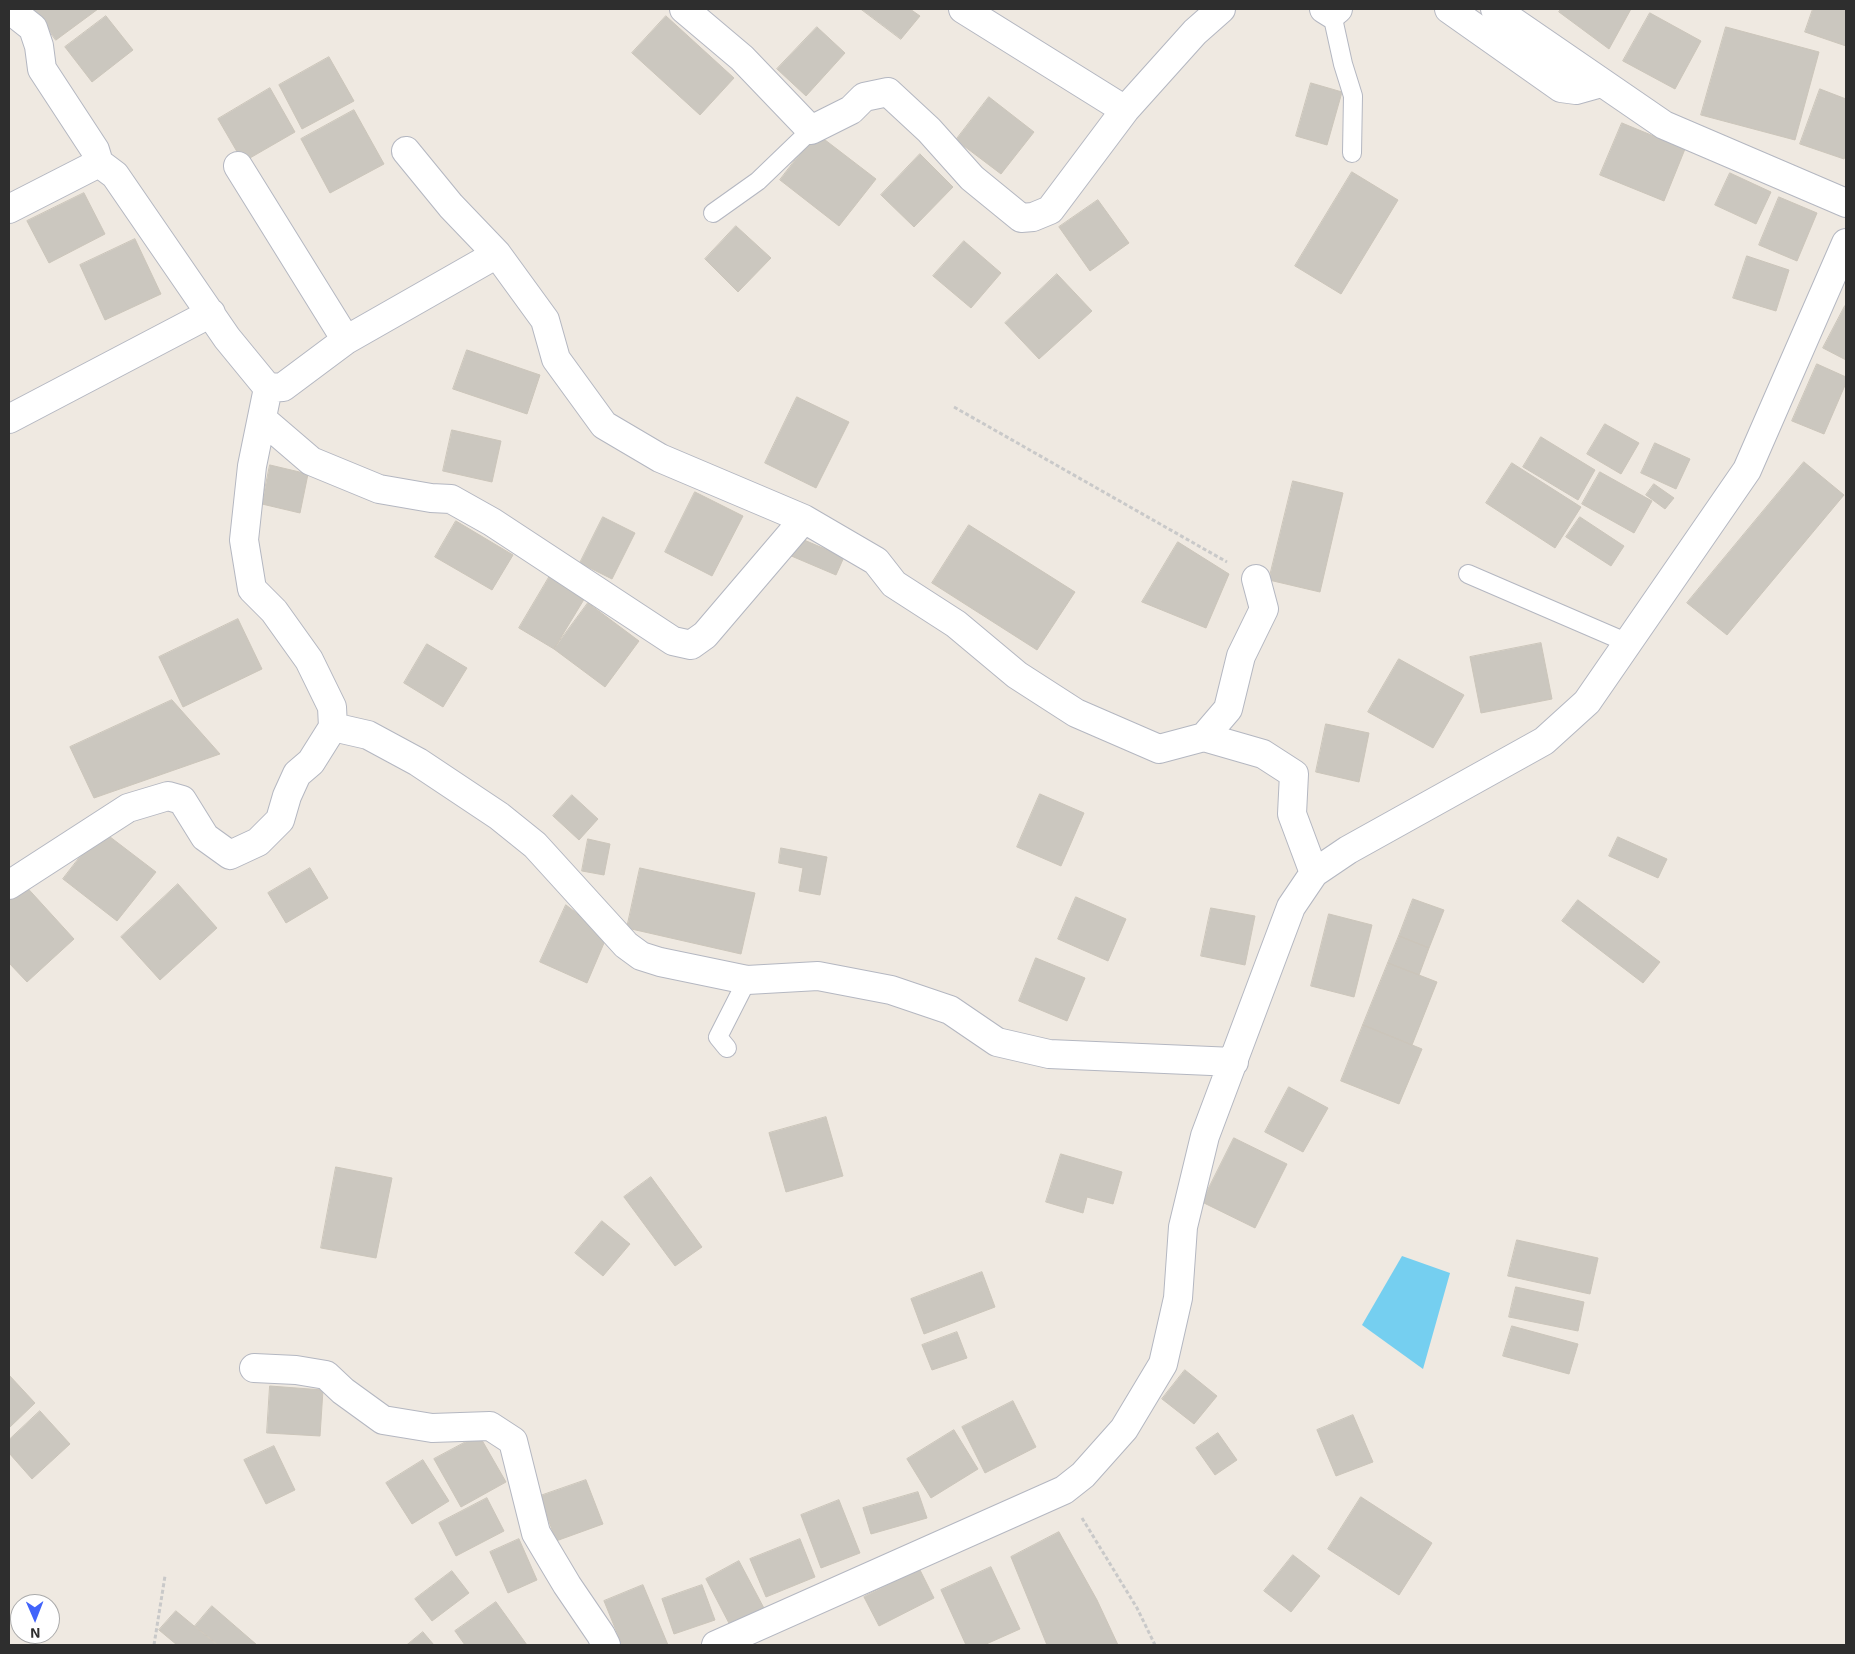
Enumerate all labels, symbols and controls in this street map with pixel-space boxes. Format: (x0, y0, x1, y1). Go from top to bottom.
north arrow (10, 1594, 60, 1644)
text: N (30, 1625, 40, 1642)

